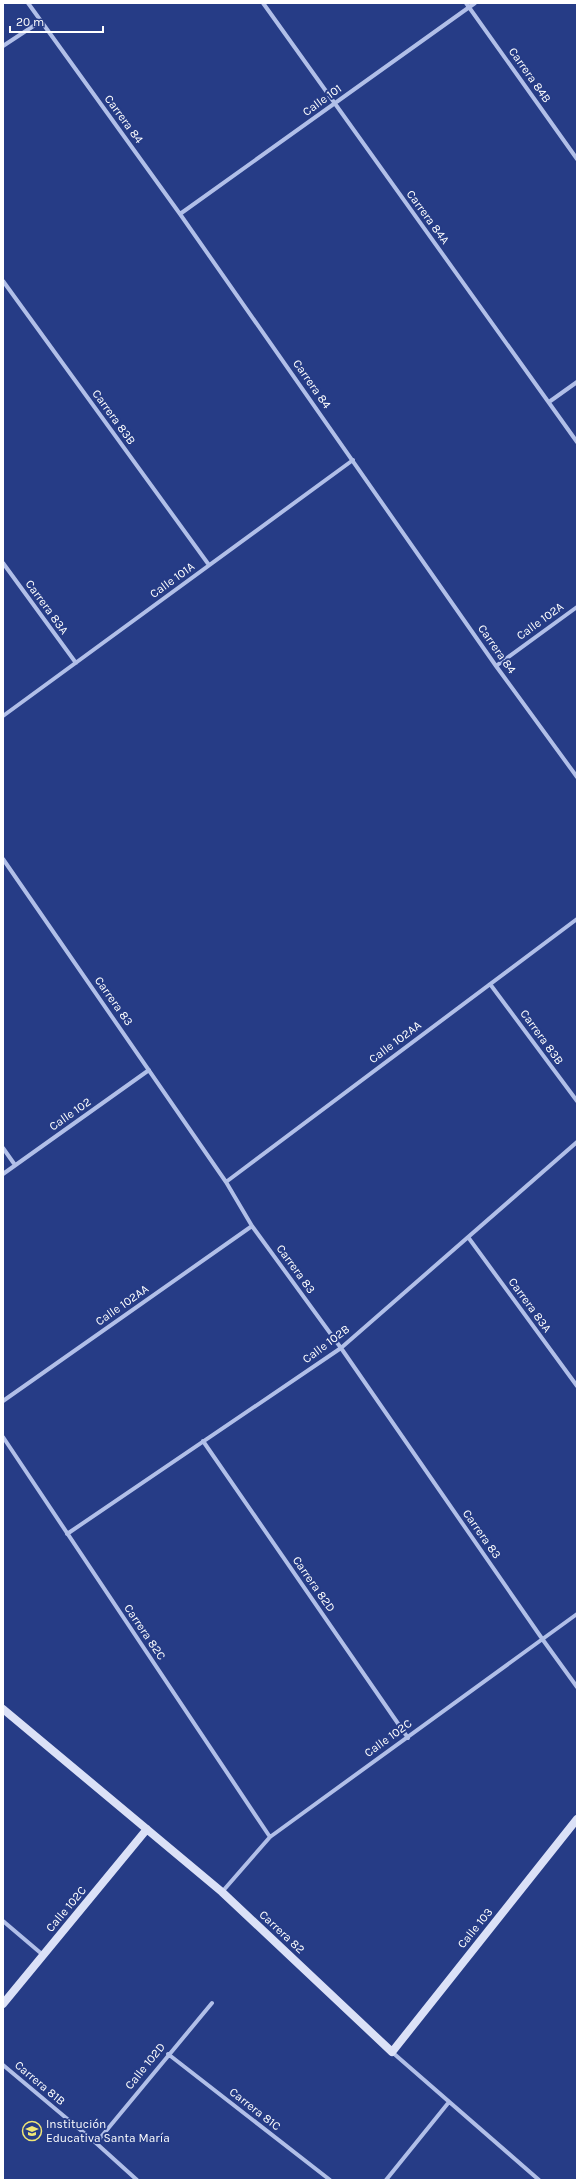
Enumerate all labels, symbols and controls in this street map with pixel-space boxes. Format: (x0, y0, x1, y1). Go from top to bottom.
scale bar (10, 8, 103, 34)
text: 20 m (16, 15, 44, 29)
street label: Carrera 84B (506, 45, 554, 105)
street label: Calle 101 (300, 81, 344, 119)
street label: Carrera 84 (102, 92, 146, 146)
street label: Carrera 84A (404, 187, 452, 247)
street label: Carrera 84 (290, 357, 334, 411)
street label: Carrera 83B (89, 387, 139, 447)
street label: Calle 101A (147, 559, 197, 601)
street label: Carrera 83A (23, 577, 72, 637)
street label: Calle 102A (514, 599, 566, 643)
street label: Carrera 84 (475, 622, 519, 676)
street label: Carrera 83 (92, 974, 136, 1028)
street label: Carrera 83B (517, 1007, 567, 1067)
street label: Calle 102AA (366, 1018, 424, 1066)
street label: Calle 102 (46, 1095, 94, 1133)
street label: Carrera 83 (274, 1242, 318, 1296)
street label: Carrera 83A (506, 1275, 555, 1335)
street label: Calle 102AA (93, 1282, 151, 1328)
street label: Calle 102B (300, 1322, 352, 1366)
street label: Carrera 83 (460, 1507, 504, 1561)
street label: Carrera 82D (290, 1553, 338, 1615)
street label: Carrera 82C (121, 1601, 169, 1663)
street label: Calle 102C (362, 1716, 414, 1760)
street label: Calle 102C (43, 1883, 89, 1935)
street label: Calle 103 (454, 1905, 496, 1951)
street label: Carrera 82 (256, 1907, 308, 1957)
street label: Calle 102D (122, 2040, 168, 2092)
street label: Carrera 81B (12, 2058, 68, 2108)
street label: Carrera 81C (227, 2085, 283, 2133)
place label: Institución Educativa Santa María (46, 2117, 170, 2145)
school or university icon: Institución Educativa Santa María (21, 2120, 43, 2142)

